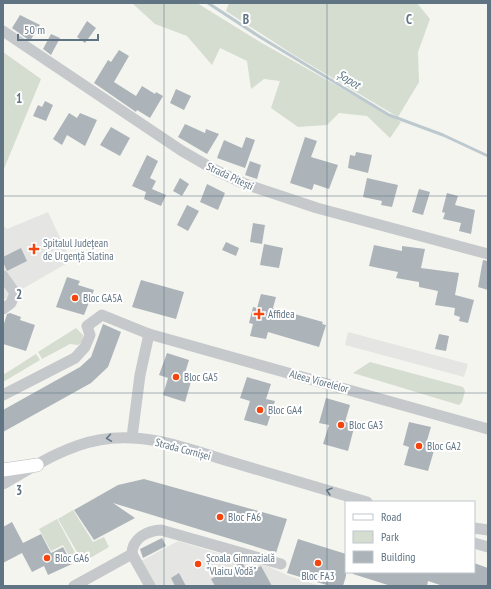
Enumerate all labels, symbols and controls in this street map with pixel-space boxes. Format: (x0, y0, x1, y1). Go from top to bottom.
text: B (243, 11, 249, 28)
text: C (406, 11, 412, 28)
scale bar (18, 16, 98, 42)
text: 50 m (24, 22, 45, 37)
water label: Șopot (335, 66, 365, 93)
text: 1 (16, 90, 22, 107)
street label: Strada Pitești (204, 159, 256, 193)
place label: Spitalul Județean de Urgență Slatina (43, 236, 114, 263)
marker: Spitalul Județean de Urgență Slatina (28, 243, 40, 255)
text: 2 (16, 286, 22, 303)
place label: Bloc GA5A (83, 291, 123, 305)
marker: Bloc GA5A (70, 293, 80, 303)
place label: Affidea (268, 307, 295, 321)
marker: Affidea (253, 308, 265, 320)
street label: Aleea Viorelelor (288, 366, 350, 396)
place label: Bloc GA5 (184, 370, 218, 384)
marker: Bloc GA5 (171, 372, 181, 382)
place label: Bloc GA4 (268, 403, 302, 417)
marker: Bloc GA4 (255, 405, 265, 415)
place label: Bloc GA3 (349, 418, 383, 432)
marker: Bloc GA3 (336, 420, 346, 430)
one-way arrow (106, 433, 112, 442)
street label: Strada Cornișei (154, 435, 212, 463)
place label: Bloc GA2 (427, 439, 461, 453)
marker: Bloc GA2 (414, 441, 424, 451)
text: 3 (16, 482, 22, 499)
one-way arrow (326, 487, 333, 496)
legend (345, 501, 475, 573)
text: Road (381, 509, 401, 524)
place label: Bloc FA6 (228, 510, 261, 524)
marker: Bloc FA6 (215, 512, 225, 522)
text: Park (381, 529, 399, 544)
text: Building (381, 549, 416, 564)
place label: Bloc GA6 (55, 551, 89, 565)
place label: Școala Gimnazială "Vlaicu Vodă" (206, 551, 275, 578)
marker: Bloc GA6 (42, 553, 52, 563)
marker: Bloc FA3 (313, 558, 323, 568)
marker: Școala Gimnazială "Vlaicu Vodă" (193, 559, 203, 569)
place label: Bloc FA3 (301, 569, 335, 583)

